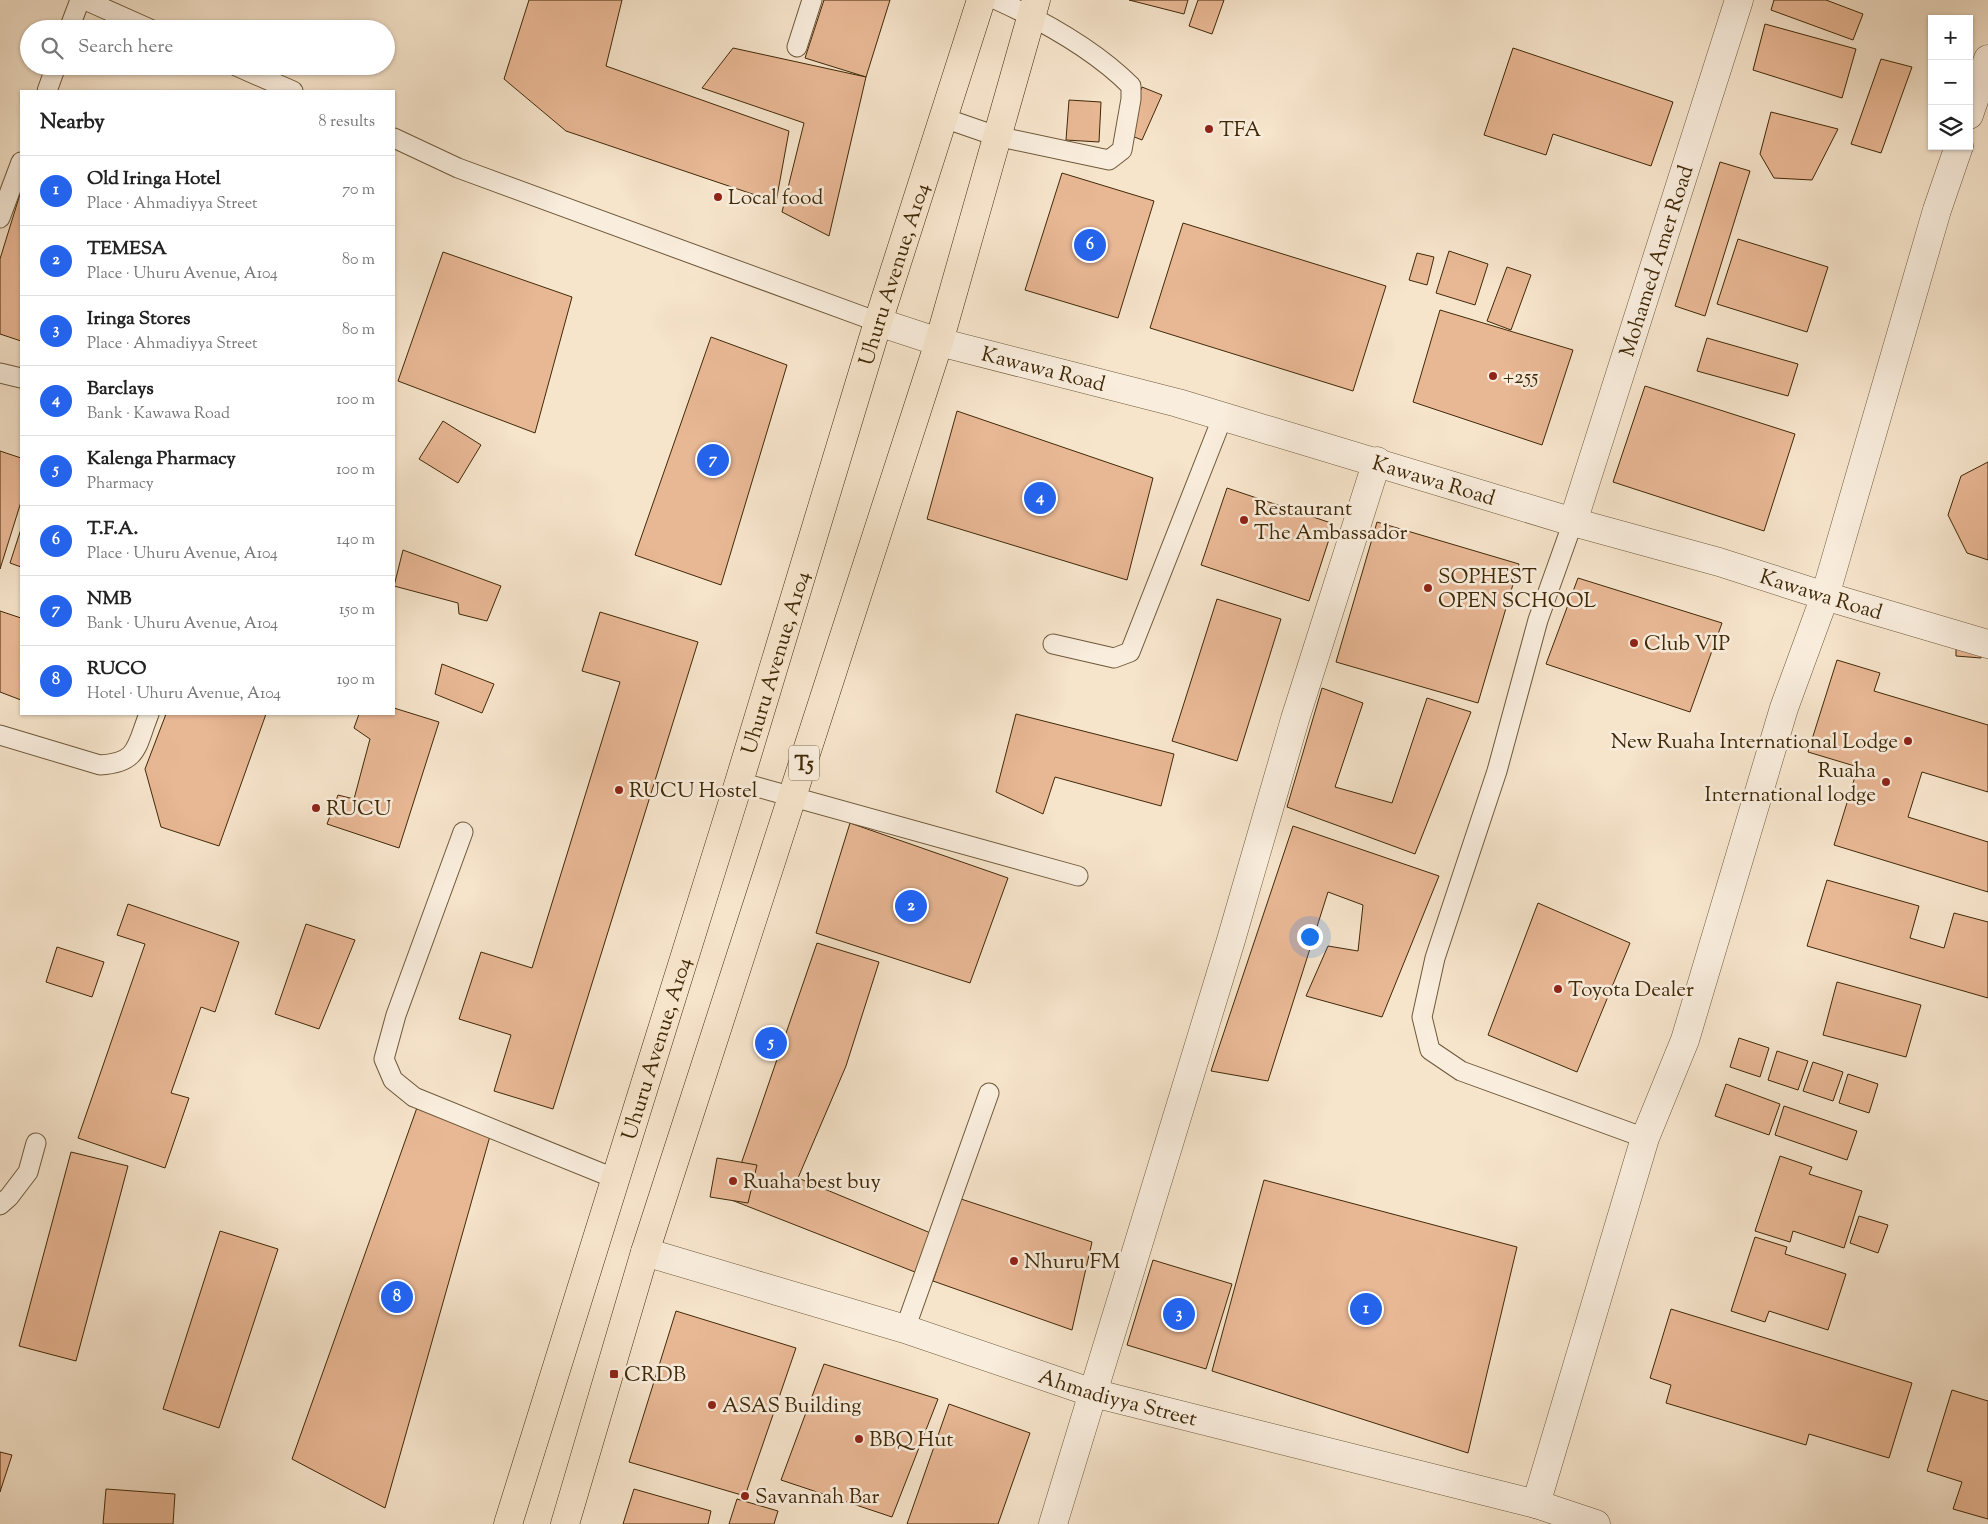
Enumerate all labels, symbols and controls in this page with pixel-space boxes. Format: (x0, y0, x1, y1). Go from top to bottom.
map controls (1928, 15, 1973, 150)
button: + (1928, 15, 1973, 60)
search box (20, 20, 395, 75)
icon: search (38, 34, 66, 62)
text: Search here (78, 34, 173, 61)
button: − (1928, 60, 1973, 105)
button: layers (1928, 105, 1973, 150)
text: Nearby (40, 108, 105, 138)
text: 8 results (319, 111, 375, 134)
place label: TFA (1219, 116, 1261, 146)
marker: TFA (1203, 123, 1215, 135)
street label: Mohamed Amer Road (1613, 162, 1702, 361)
text: Old Iringa Hotel (87, 166, 221, 193)
text: 1 (53, 179, 59, 202)
text: 70 m (342, 179, 375, 202)
street label: Uhuru Avenue, A104 (853, 180, 938, 370)
place label: Local food (728, 184, 823, 214)
marker: Local food (712, 191, 724, 203)
text: Place · Ahmadiyya Street (87, 193, 257, 216)
pin: 6 (1074, 226, 1106, 264)
text: TEMESA (87, 236, 167, 263)
text: 2 (52, 249, 60, 272)
text: 80 m (342, 249, 375, 272)
text: Place · Uhuru Avenue, A104 (87, 263, 278, 286)
text: Iringa Stores (87, 306, 191, 333)
text: 3 (53, 319, 59, 342)
text: 80 m (342, 319, 375, 342)
text: Place · Ahmadiyya Street (87, 333, 257, 356)
street label: Kawawa Road (978, 340, 1108, 401)
place label: +255 (1503, 363, 1538, 393)
marker: +255 (1487, 370, 1499, 382)
text: Barclays (87, 376, 154, 403)
text: 4 (52, 389, 60, 412)
text: 100 m (336, 389, 375, 412)
text: Bank · Kawawa Road (87, 403, 230, 426)
pin: 7 (697, 441, 729, 479)
text: Kalenga Pharmacy (87, 446, 236, 473)
street label: Kawawa Road (1368, 449, 1498, 515)
text: 5 (53, 459, 59, 482)
text: 100 m (336, 459, 375, 482)
text: Pharmacy (87, 473, 154, 496)
pin: 4 (1024, 479, 1056, 517)
place label: Restaurant The Ambassador (1254, 495, 1408, 549)
marker: Restaurant The Ambassador (1238, 514, 1250, 526)
text: T.F.A. (87, 516, 138, 543)
text: 6 (52, 529, 60, 552)
text: 140 m (337, 529, 375, 552)
text: Place · Uhuru Avenue, A104 (87, 543, 278, 566)
place label: SOPHEST OPEN SCHOOL (1438, 563, 1597, 617)
street label: Kawawa Road (1756, 563, 1886, 629)
street label: Uhuru Avenue, A104 (735, 568, 819, 758)
marker: SOPHEST OPEN SCHOOL (1422, 582, 1434, 594)
text: NMB (87, 586, 132, 613)
text: 7 (52, 599, 60, 622)
text: 150 m (339, 599, 375, 622)
text: Bank · Uhuru Avenue, A104 (87, 613, 278, 636)
place label: Club VIP (1644, 630, 1730, 660)
marker: Club VIP (1628, 637, 1640, 649)
text: RUCO (87, 656, 147, 683)
text: 8 (52, 669, 60, 692)
text: 190 m (337, 669, 375, 692)
text: Hotel · Uhuru Avenue, A104 (87, 683, 281, 706)
place label: New Ruaha International Lodge (1611, 728, 1898, 758)
marker: New Ruaha International Lodge (1902, 735, 1914, 747)
road number: T5 (789, 746, 819, 780)
place label: Ruaha International lodge (1705, 757, 1876, 811)
marker: Ruaha International lodge (1880, 776, 1892, 788)
place label: RUCU Hostel (629, 777, 758, 807)
marker: RUCU Hostel (613, 784, 625, 796)
place label: RUCU (326, 795, 391, 825)
marker: RUCU (310, 802, 322, 814)
pin: 2 (895, 887, 927, 925)
your location (1297, 924, 1323, 950)
street label: Uhuru Avenue, A104 (615, 954, 700, 1144)
place label: Toyota Dealer (1568, 976, 1694, 1006)
marker: Toyota Dealer (1552, 983, 1564, 995)
pin: 5 (755, 1024, 787, 1062)
place label: Ruaha best buy (743, 1168, 881, 1198)
marker: Ruaha best buy (727, 1175, 739, 1187)
place label: Nhuru FM (1024, 1248, 1120, 1278)
marker: Nhuru FM (1008, 1255, 1020, 1267)
pin: 8 (381, 1278, 413, 1316)
pin: 1 (1350, 1290, 1382, 1328)
pin: 3 (1163, 1295, 1195, 1333)
place label: CRDB (624, 1361, 686, 1391)
street label: Ahmadiyya Street (1034, 1363, 1200, 1435)
marker: CRDB (608, 1368, 620, 1380)
place label: ASAS Building (722, 1392, 862, 1422)
marker: ASAS Building (706, 1399, 718, 1411)
place label: BBQ Hut (869, 1426, 953, 1456)
marker: BBQ Hut (853, 1433, 865, 1445)
place label: Savannah Bar (755, 1483, 879, 1513)
marker: Savannah Bar (739, 1490, 751, 1502)

